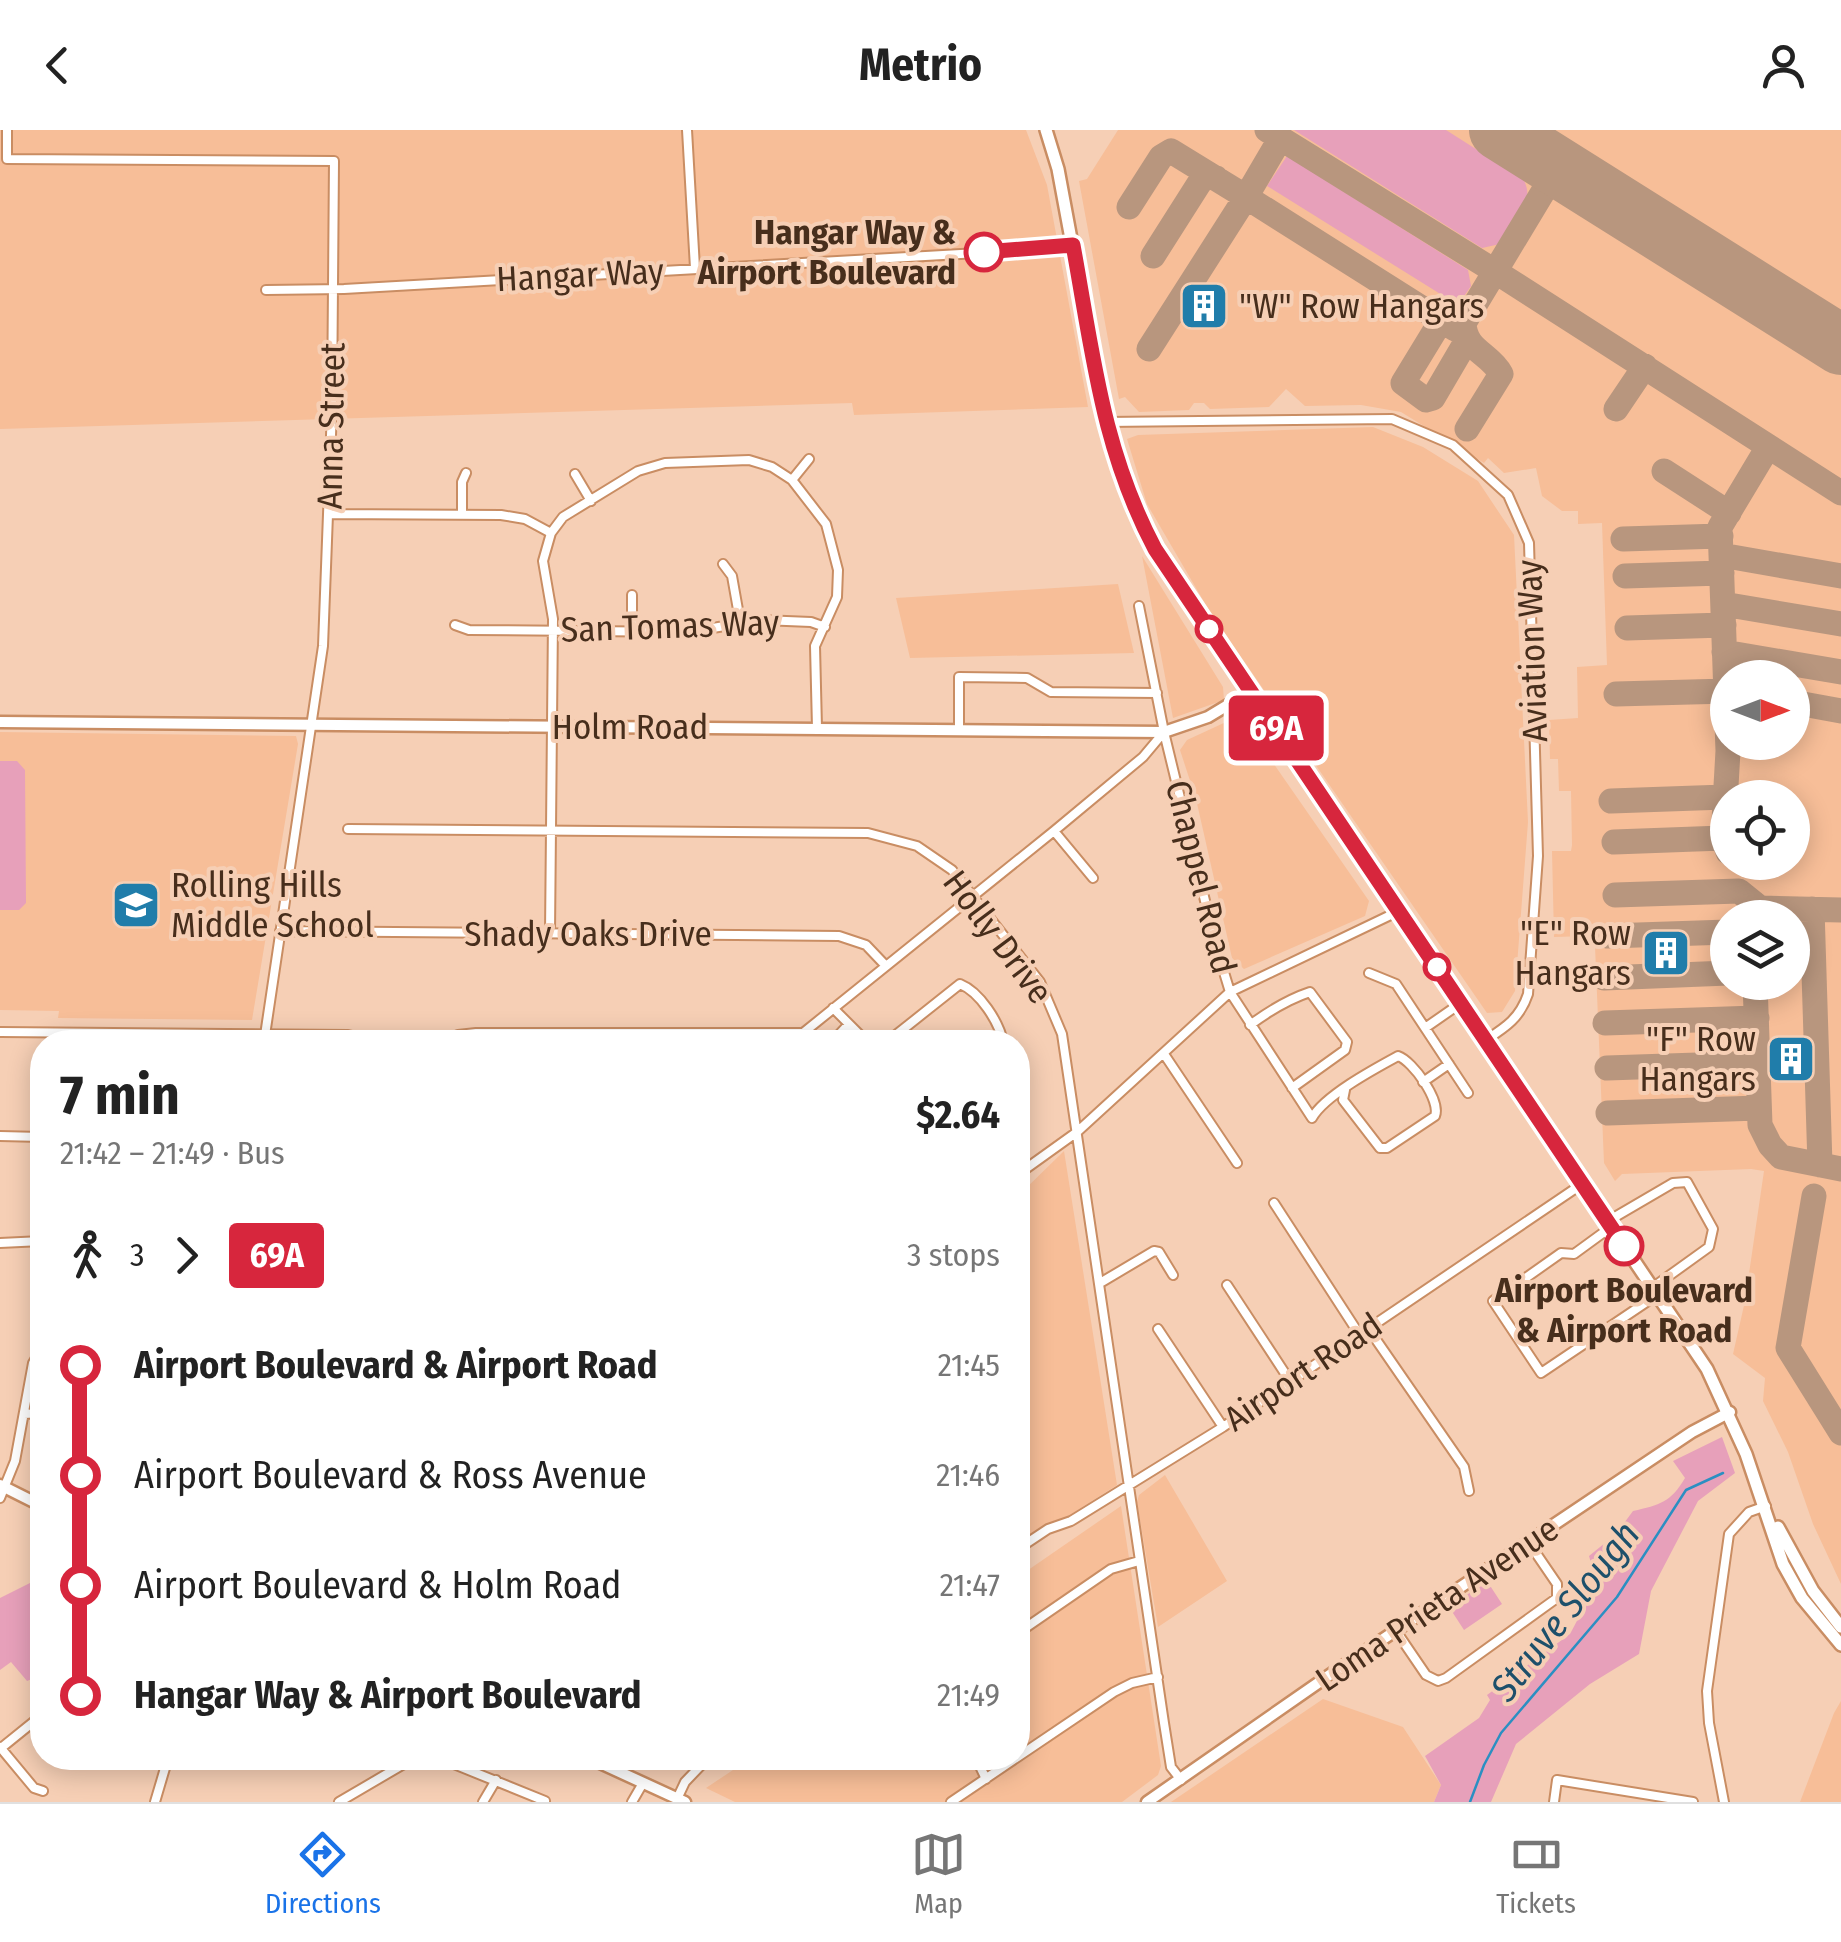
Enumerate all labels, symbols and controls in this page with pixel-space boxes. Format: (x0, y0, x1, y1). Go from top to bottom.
icon: back (30, 38, 85, 93)
text: Metrio (859, 38, 982, 92)
icon: person (1756, 38, 1811, 93)
place label: Hangar Way & Airport Boulevard (697, 211, 956, 293)
marker: Hangar Way & Airport Boulevard (965, 233, 1003, 271)
street label: Hangar Way (495, 250, 665, 300)
building icon: "W" Row Hangars (1178, 280, 1230, 332)
place label: "W" Row Hangars (1239, 285, 1484, 327)
street label: Anna Street (309, 342, 353, 510)
street label: Aviation Way (1508, 559, 1556, 743)
street label: San Tomas Way (560, 601, 780, 651)
unlabelled marker (1196, 616, 1222, 642)
north arrow (1710, 660, 1810, 760)
map controls (1710, 660, 1810, 1000)
line badge: 69A (1218, 696, 1334, 760)
street label: Holm Road (552, 706, 708, 748)
text: 69A (1249, 707, 1303, 749)
street label: Chappel Road (1157, 776, 1245, 978)
button: locate (1710, 780, 1810, 880)
street label: Holly Drive (934, 862, 1062, 1012)
place label: Rolling Hills Middle School (171, 864, 374, 946)
school or university icon: Rolling Hills Middle School (110, 879, 162, 931)
button: layers (1710, 900, 1810, 1000)
place label: "E" Row Hangars (1515, 912, 1631, 994)
street label: Shady Oaks Drive (464, 913, 712, 955)
building icon: "E" Row Hangars (1640, 927, 1692, 979)
unlabelled marker (1424, 954, 1450, 980)
place label: "F" Row Hangars (1640, 1018, 1756, 1100)
building icon: "F" Row Hangars (1765, 1033, 1817, 1085)
text: 7 min (60, 1063, 180, 1129)
text: $2.64 (916, 1092, 1000, 1138)
text: 21:42 – 21:49 · Bus (60, 1134, 285, 1172)
marker: Airport Boulevard & Airport Road (1605, 1227, 1643, 1265)
icon: walk (60, 1228, 115, 1283)
icon: forward (159, 1228, 214, 1283)
text: 69A (249, 1234, 304, 1276)
text: 3 (130, 1236, 144, 1274)
text: 3 stops (907, 1236, 1000, 1274)
place label: Airport Boulevard & Airport Road (1494, 1269, 1753, 1351)
street label: Airport Road (1216, 1304, 1390, 1440)
text: Airport Boulevard & Airport Road (134, 1342, 657, 1388)
text: 21:45 (938, 1346, 1000, 1384)
text: Airport Boulevard & Ross Avenue (134, 1452, 647, 1498)
text: 21:46 (936, 1456, 1000, 1494)
street label: Loma Prieta Avenue (1308, 1507, 1566, 1701)
water label: Struve Slough (1480, 1512, 1649, 1711)
text: Airport Boulevard & Holm Road (134, 1562, 621, 1608)
text: 21:47 (940, 1566, 1000, 1604)
text: Hangar Way & Airport Boulevard (134, 1672, 642, 1718)
text: 21:49 (937, 1676, 1000, 1714)
tab: Directions (265, 1827, 381, 1920)
tab: Map (911, 1827, 966, 1920)
tab: Tickets (1496, 1827, 1576, 1920)

